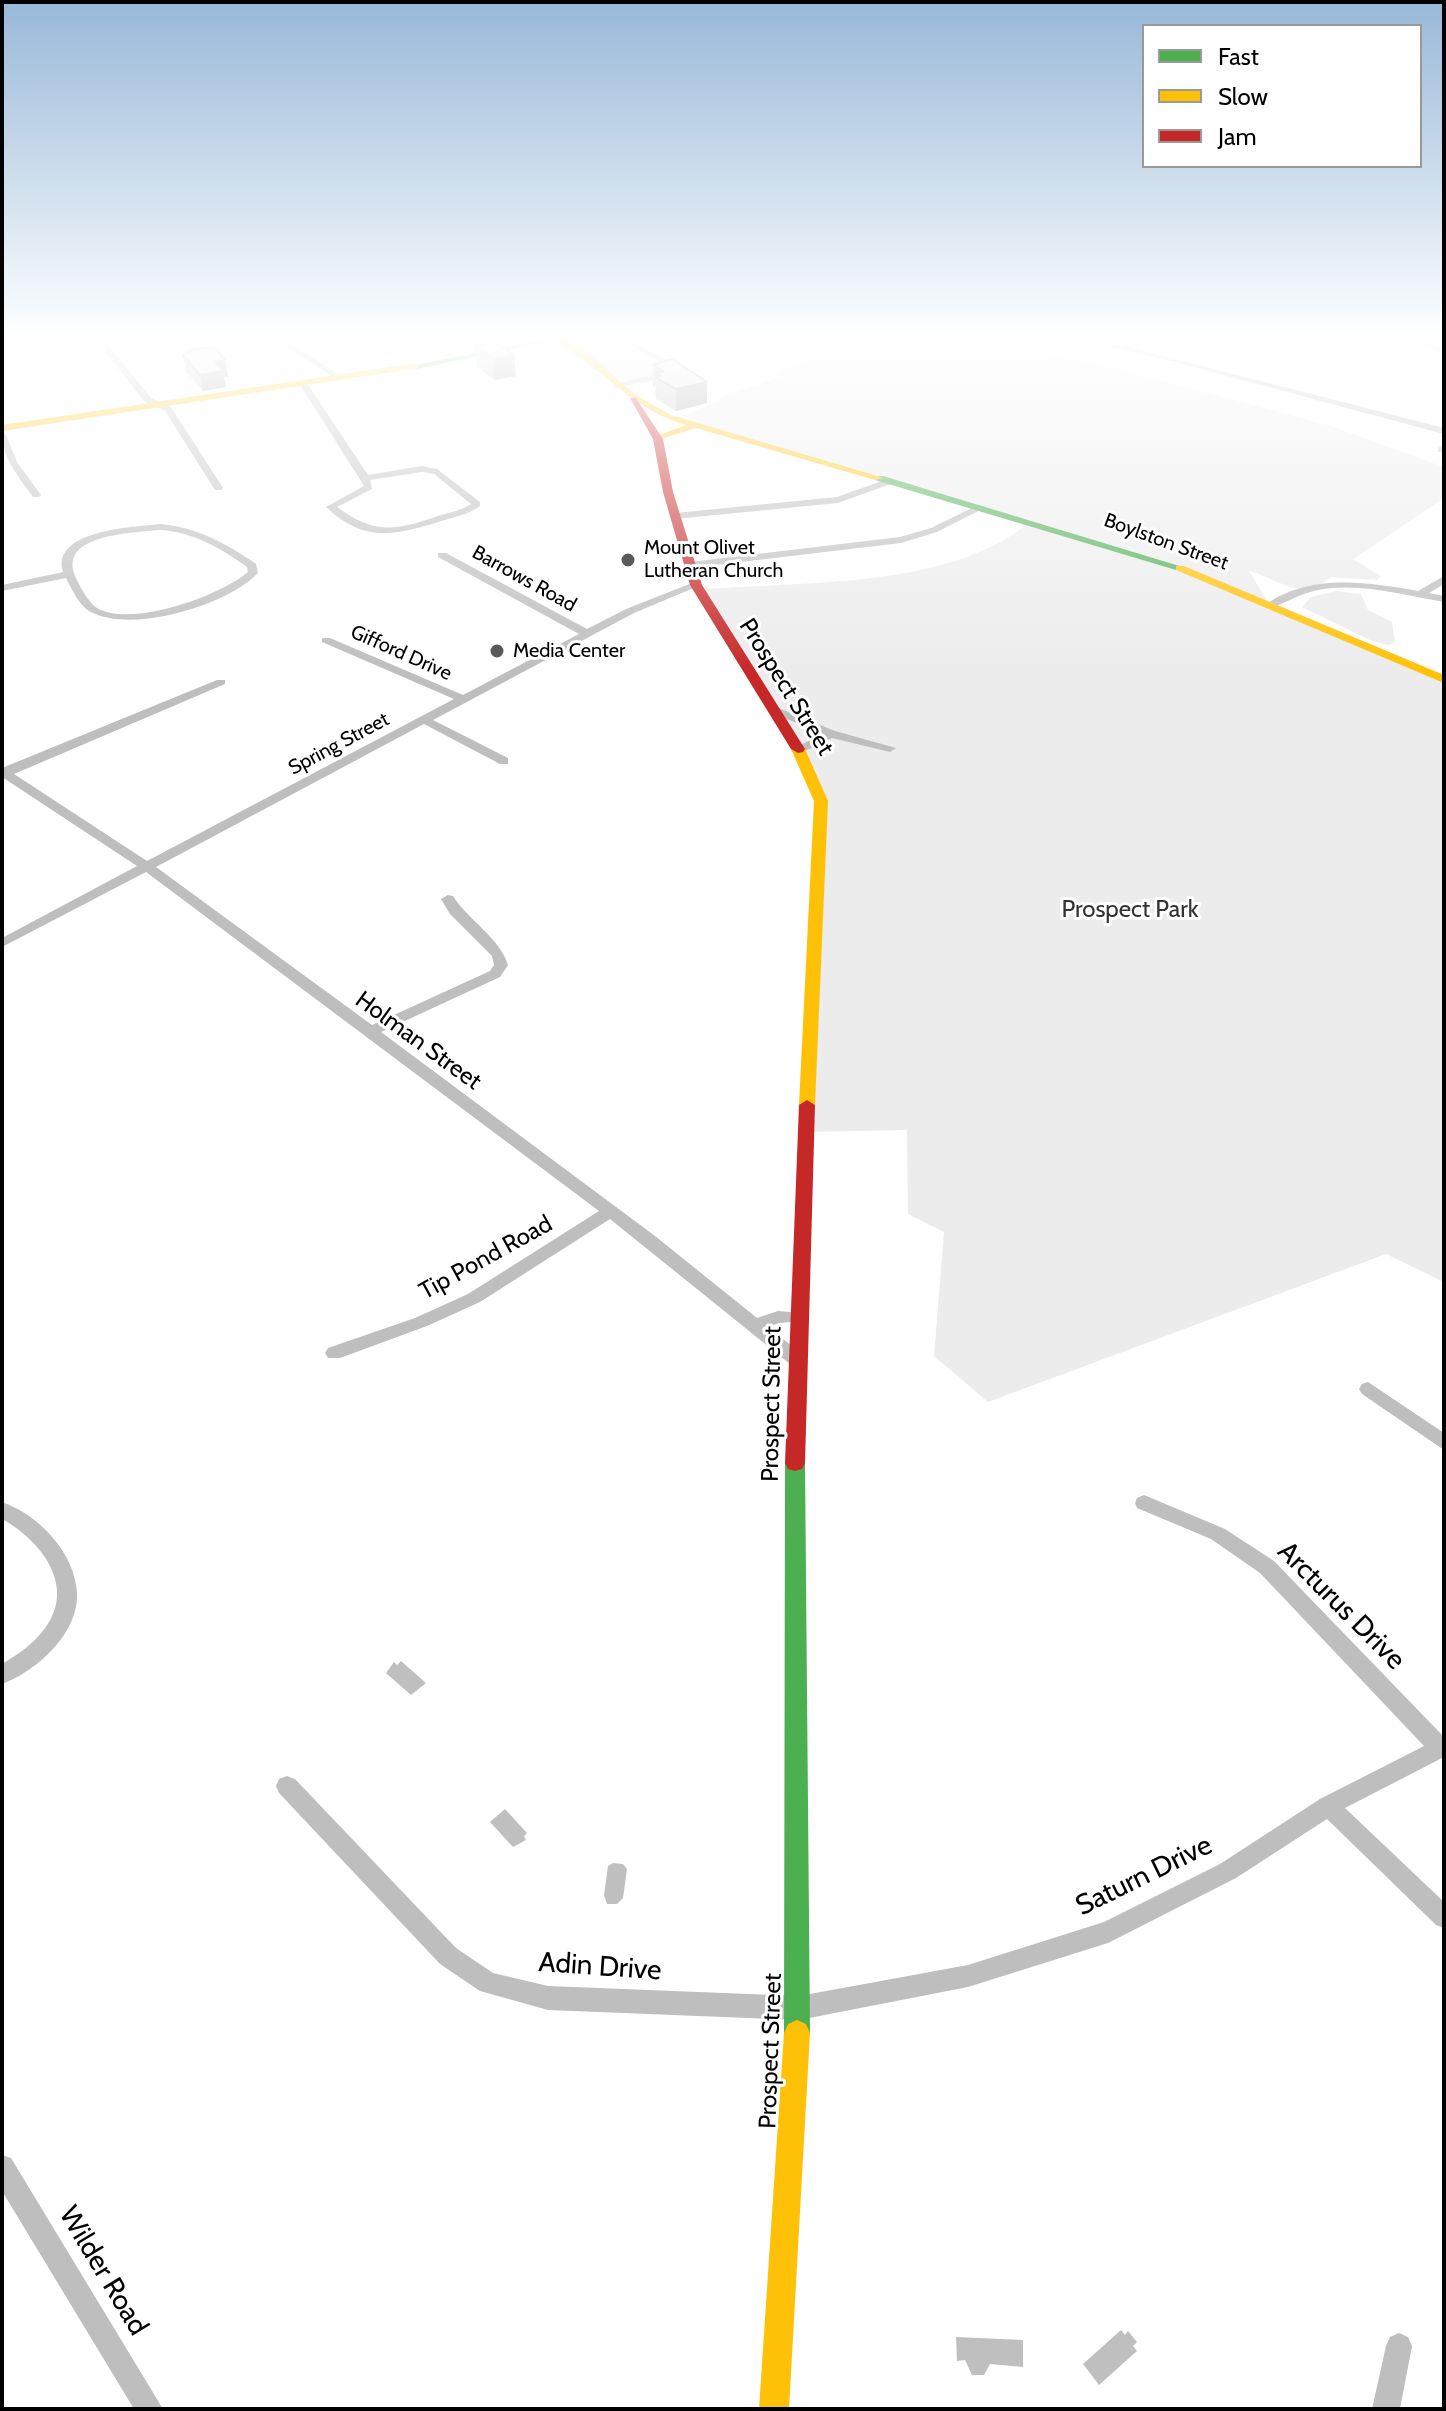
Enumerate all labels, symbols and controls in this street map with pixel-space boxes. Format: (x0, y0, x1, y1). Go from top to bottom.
legend (1142, 24, 1422, 168)
text: Fast (1218, 42, 1259, 71)
text: Slow (1218, 82, 1268, 111)
text: Jam (1218, 122, 1256, 151)
street label: Boylston Street (1101, 508, 1231, 576)
place label: Mount Olivet Lutheran Church (644, 536, 783, 583)
street label: Barrows Road (468, 541, 580, 617)
marker: Mount Olivet Lutheran Church (619, 551, 637, 569)
street label: Prospect Street (733, 613, 839, 761)
street label: Gifford Drive (347, 620, 455, 686)
place label: Media Center (513, 639, 625, 663)
marker: Media Center (488, 642, 506, 660)
street label: Spring Street (285, 708, 393, 780)
park label: Prospect Park (1061, 896, 1199, 924)
street label: Holman Street (349, 986, 487, 1096)
street label: Tip Pond Road (415, 1210, 557, 1306)
street label: Prospect Street (756, 1326, 788, 1482)
street label: Arcturus Drive (1270, 1535, 1412, 1677)
street label: Saturn Drive (1070, 1829, 1218, 1923)
street label: Adin Drive (537, 1946, 663, 1988)
street label: Prospect Street (754, 1973, 788, 2129)
street label: Wilder Road (51, 2200, 155, 2342)

